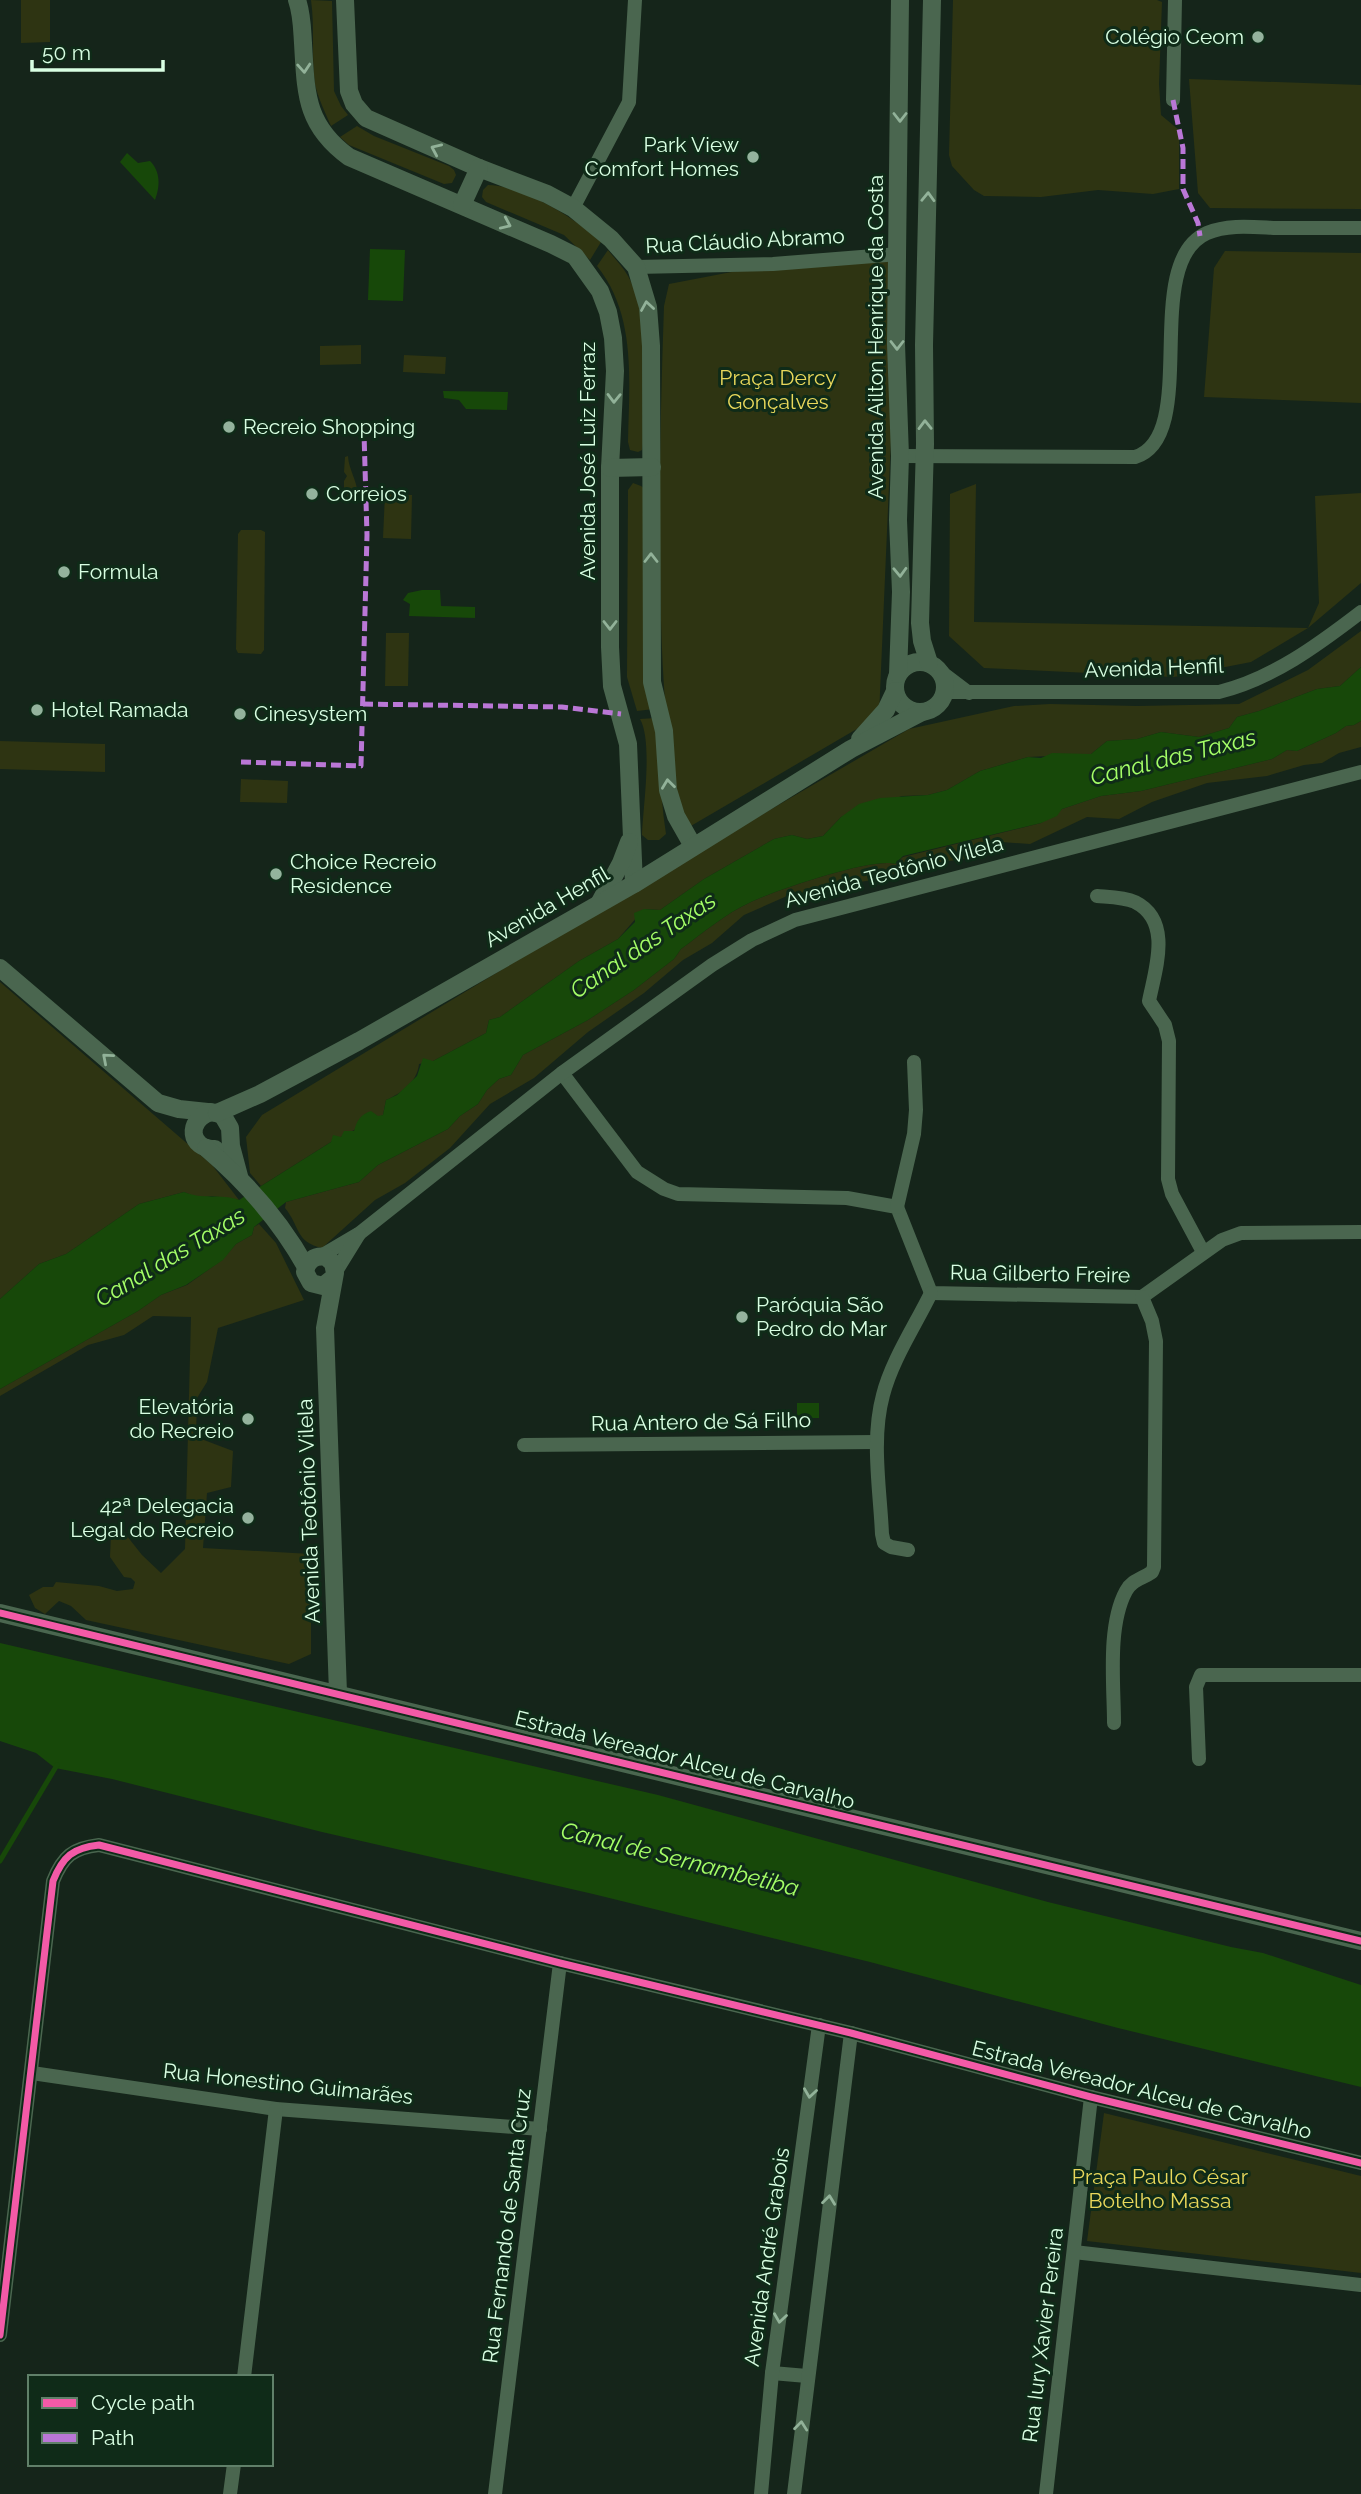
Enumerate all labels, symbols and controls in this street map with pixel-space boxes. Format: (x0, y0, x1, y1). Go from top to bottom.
place label: Colégio Ceom (1105, 24, 1244, 49)
scale bar (32, 28, 163, 72)
marker: Colégio Ceom (1250, 29, 1266, 45)
text: 50 m (42, 40, 91, 65)
one-way arrow (297, 62, 312, 73)
one-way arrow (892, 112, 908, 123)
place label: Park View Comfort Homes (584, 132, 739, 181)
one-way arrow (431, 143, 444, 157)
marker: Park View Comfort Homes (745, 149, 761, 165)
street label: Avenida Ailton Henrique da Costa (863, 175, 888, 499)
one-way arrow (920, 192, 935, 203)
one-way arrow (499, 216, 512, 230)
street label: Rua Cláudio Abramo (645, 223, 845, 258)
one-way arrow (640, 300, 655, 312)
one-way arrow (889, 340, 905, 350)
street label: Avenida José Luiz Ferraz (575, 342, 600, 580)
park label: Praça Dercy Gonçalves (719, 365, 837, 414)
one-way arrow (607, 393, 622, 404)
place label: Recreio Shopping (243, 414, 415, 439)
marker: Recreio Shopping (221, 419, 237, 435)
one-way arrow (917, 419, 933, 430)
place label: Correios (326, 481, 407, 506)
marker: Correios (304, 486, 320, 502)
one-way arrow (643, 552, 659, 563)
place label: Formula (78, 559, 158, 584)
marker: Formula (56, 564, 72, 580)
one-way arrow (892, 567, 907, 578)
one-way arrow (602, 621, 618, 631)
street label: Avenida Henfil (1084, 653, 1224, 682)
place label: Hotel Ramada (51, 697, 189, 722)
place label: Cinesystem (254, 701, 367, 726)
marker: Hotel Ramada (29, 702, 45, 718)
marker: Cinesystem (232, 706, 248, 722)
water label: Canal das Taxas (1087, 723, 1259, 790)
one-way arrow (660, 778, 675, 790)
street label: Avenida Teotônio Vilela (782, 830, 1006, 913)
place label: Choice Recreio Residence (290, 849, 436, 898)
street label: Avenida Henfil (480, 861, 614, 952)
marker: Choice Recreio Residence (268, 866, 284, 882)
water label: Canal das Taxas (565, 886, 721, 1003)
one-way arrow (102, 1054, 115, 1066)
water label: Canal das Taxas (90, 1201, 250, 1312)
street label: Rua Gilberto Freire (950, 1259, 1130, 1288)
place label: Paróquia São Pedro do Mar (756, 1292, 888, 1341)
marker: Paróquia São Pedro do Mar (734, 1309, 750, 1325)
place label: Elevatória do Recreio (129, 1394, 234, 1443)
street label: Avenida Teotônio Vilela (292, 1398, 325, 1624)
street label: Rua Antero de Sá Filho (591, 1407, 811, 1436)
marker: Elevatória do Recreio (240, 1411, 256, 1427)
place label: 42ª Delegacia Legal do Recreio (70, 1493, 234, 1542)
marker: 42ª Delegacia Legal do Recreio (240, 1510, 256, 1526)
street label: Estrada Vereador Alceu de Carvalho (513, 1705, 858, 1814)
water label: Canal de Sernambetiba (558, 1816, 802, 1901)
street label: Estrada Vereador Alceu de Carvalho (970, 2035, 1315, 2144)
street label: Rua Honestino Guimarães (162, 2058, 414, 2109)
street label: Rua Fernando de Santa Cruz (477, 2087, 536, 2365)
one-way arrow (802, 2087, 817, 2099)
street label: Avenida André Grabois (739, 2146, 794, 2368)
park label: Praça Paulo César Botelho Massa (1072, 2164, 1249, 2213)
one-way arrow (822, 2195, 837, 2206)
street label: Rua Iury Xavier Pereira (1017, 2226, 1068, 2444)
one-way arrow (772, 2312, 787, 2324)
legend (28, 2375, 273, 2466)
text: Cycle path (91, 2390, 195, 2415)
one-way arrow (794, 2420, 809, 2432)
text: Path (91, 2425, 135, 2450)

